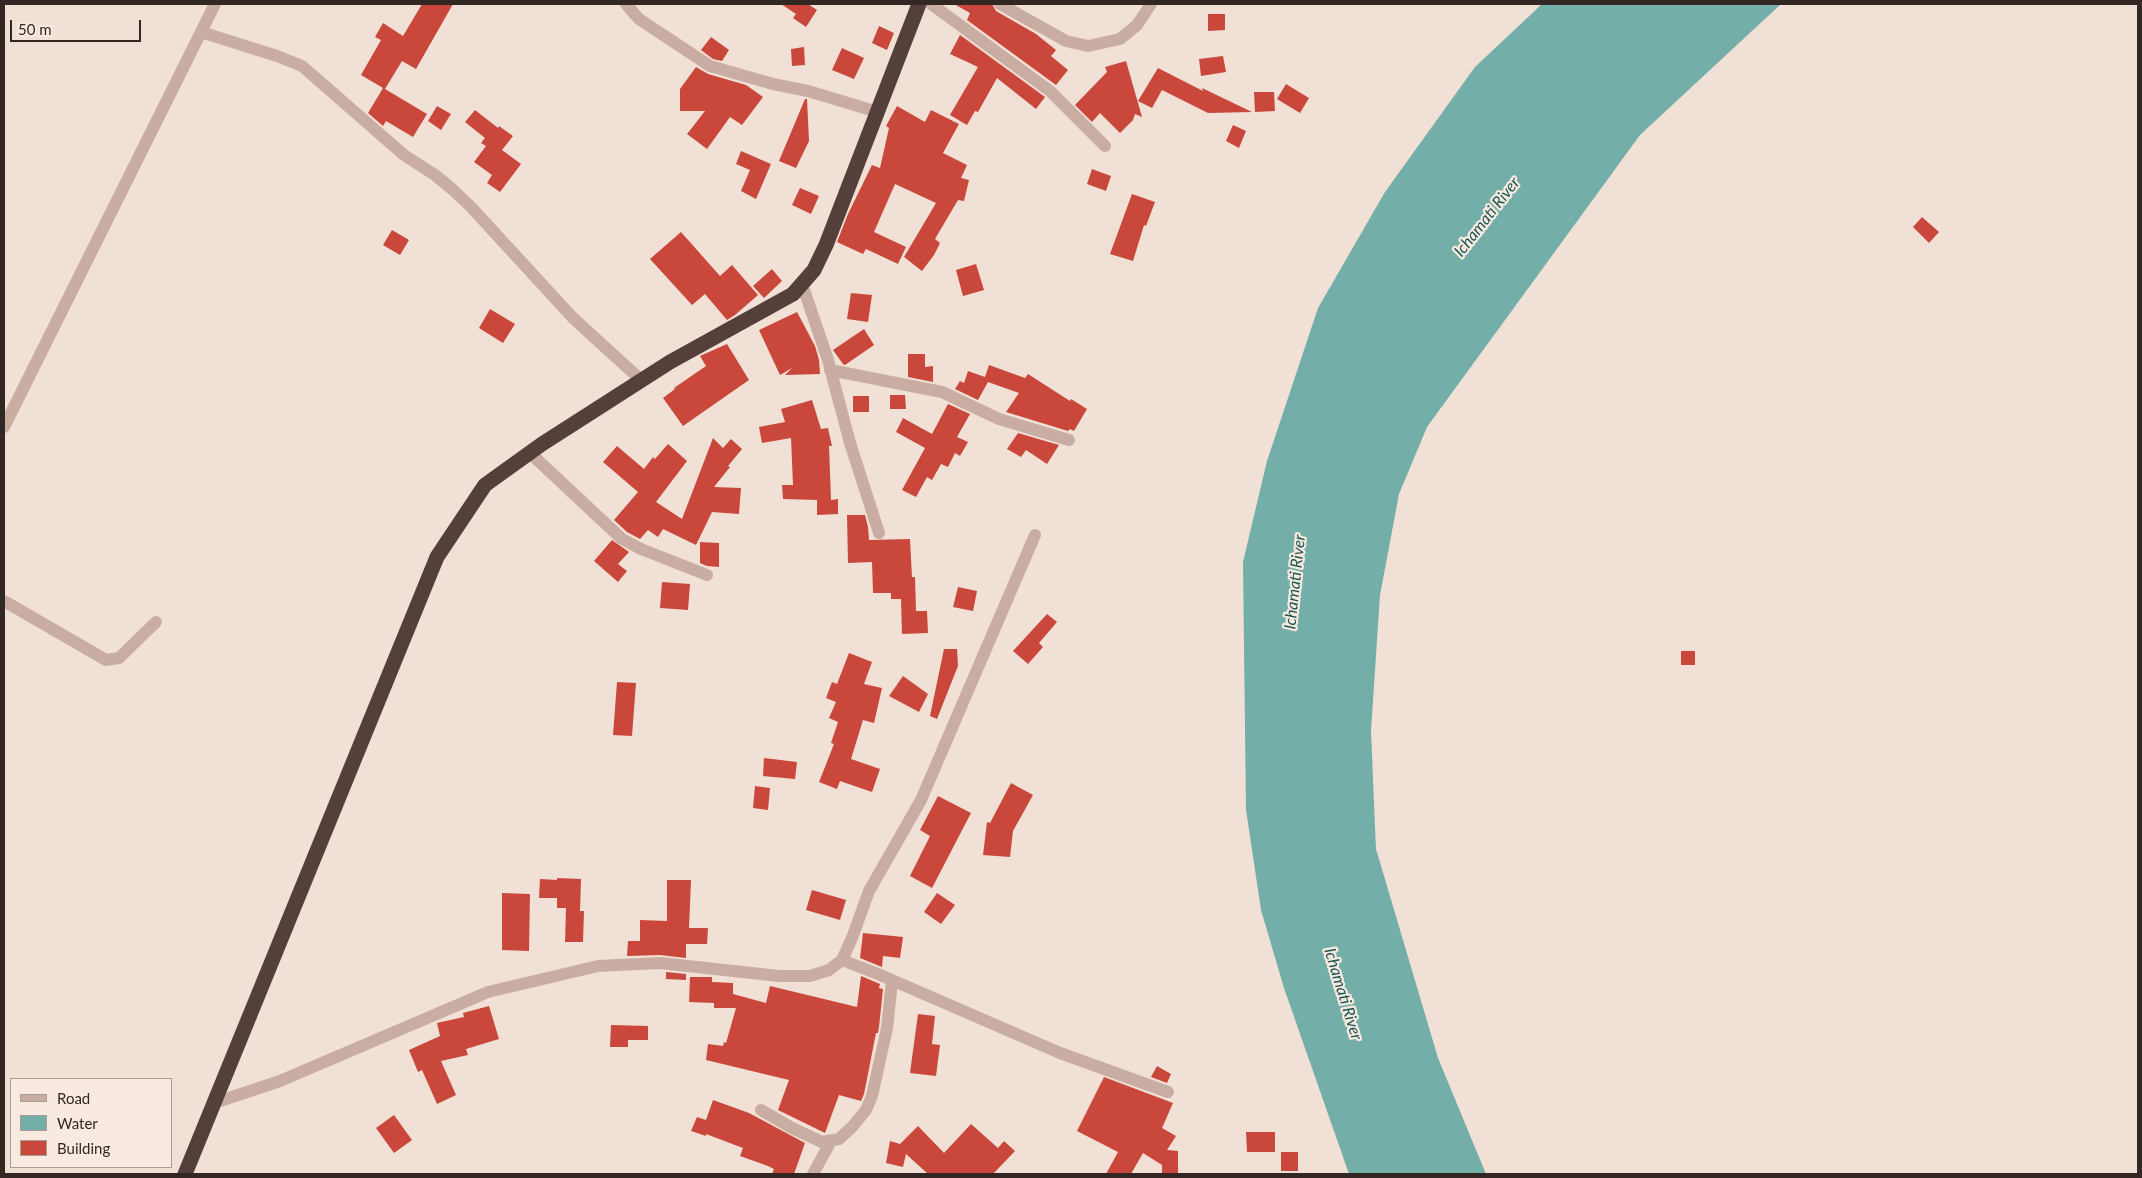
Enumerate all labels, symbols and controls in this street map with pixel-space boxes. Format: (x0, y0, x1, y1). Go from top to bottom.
scale bar (12, 10, 144, 42)
text: 50 m (18, 20, 52, 38)
water label: Ichamati River (1450, 174, 1524, 260)
water label: Ichamati River (1280, 534, 1310, 630)
water label: Ichamati River (1320, 946, 1366, 1042)
legend (10, 1078, 172, 1168)
text: Road (57, 1089, 90, 1107)
text: Water (57, 1114, 98, 1132)
text: Building (57, 1139, 110, 1157)

